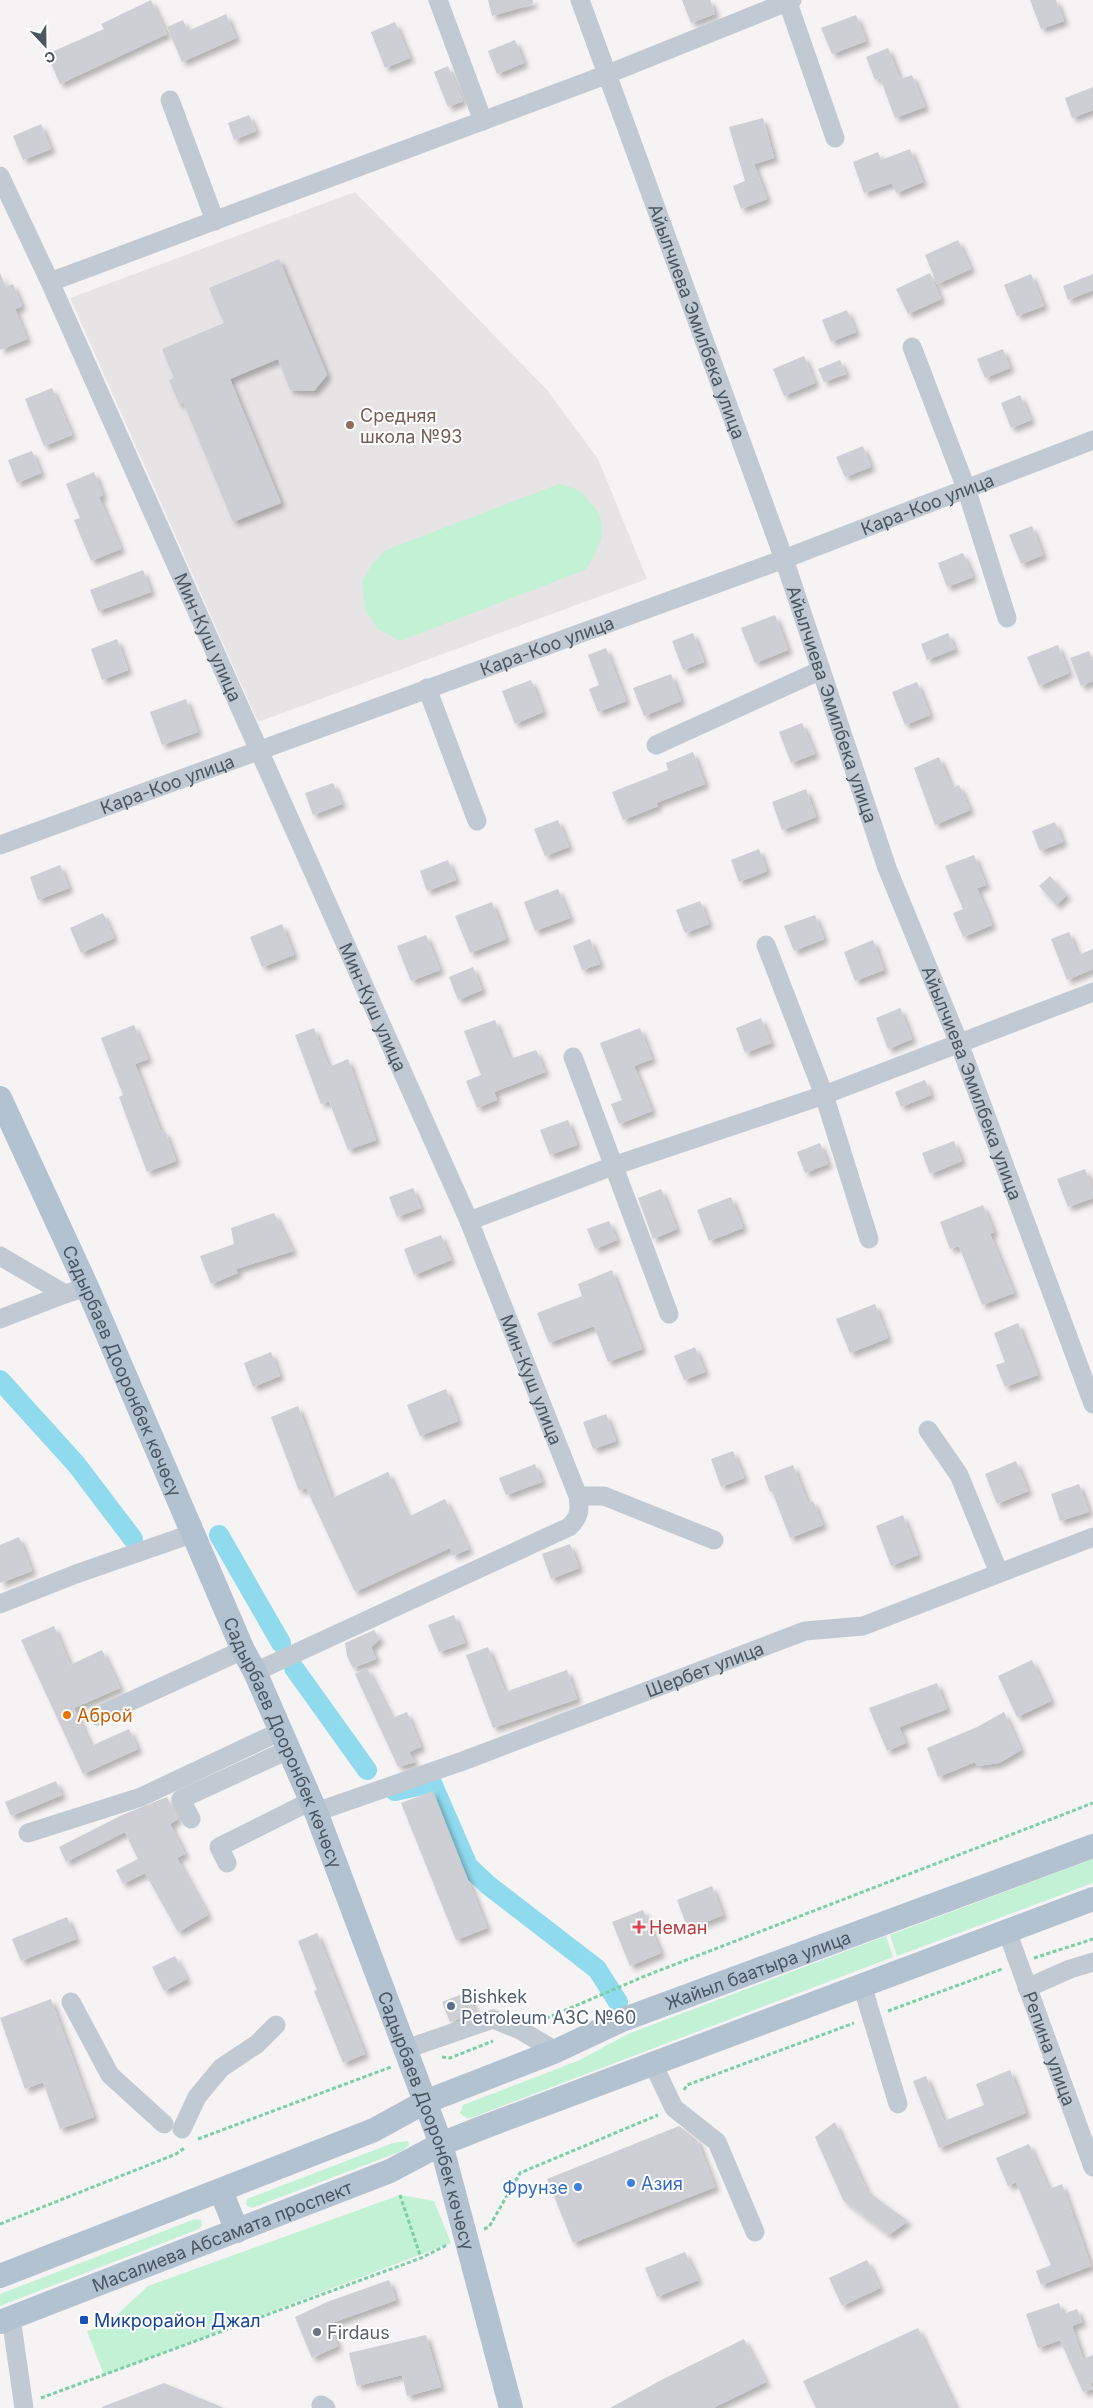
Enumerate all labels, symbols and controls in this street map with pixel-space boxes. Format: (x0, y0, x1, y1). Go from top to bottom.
north arrow (20, 20, 70, 70)
text: С (42, 48, 58, 67)
street label: Айылчиева Эмилбека улица (645, 201, 750, 442)
place label: Средняя школа №93 (360, 405, 462, 447)
marker: Средняя школа №93 (344, 419, 356, 431)
street label: Кара-Коо улица (858, 469, 997, 539)
street label: Мин-Куш улица (171, 570, 246, 705)
street label: Айылчиева Эмилбека улица (783, 583, 882, 826)
street label: Кара-Коо улица (477, 612, 617, 680)
street label: Кара-Коо улица (97, 750, 237, 818)
street label: Мин-Куш улица (336, 939, 411, 1074)
street label: Айылчиева Эмилбека улица (918, 963, 1027, 1203)
street label: Садырбаев Дооронбек көчөсү (59, 1242, 186, 1500)
street label: Мин-Куш улица (497, 1311, 567, 1448)
street label: Садырбаев Дооронбек көчөсү (220, 1614, 347, 1871)
street label: Шербет улица (643, 1637, 767, 1701)
place label: Аброй (77, 1705, 133, 1726)
marker: Аброй (61, 1709, 73, 1721)
place label: Неман (649, 1917, 707, 1938)
marker: Неман (633, 1921, 645, 1933)
street label: Жайыл баатыра улица (662, 1926, 853, 2014)
place label: Bishkek Petroleum АЗС №60 (461, 1986, 636, 2028)
street label: Садырбаев Дооронбек көчөсү (374, 1988, 479, 2252)
street label: Репина улица (1019, 1988, 1080, 2108)
marker: Bishkek Petroleum АЗС №60 (445, 2000, 457, 2012)
place label: Азия (641, 2173, 683, 2194)
street label: Масалиева Абсамата проспект (89, 2176, 355, 2296)
place label: Фрунзе (502, 2177, 568, 2198)
marker: Азия (625, 2177, 637, 2189)
marker: Фрунзе (572, 2181, 584, 2193)
place label: Микрорайон Джал (94, 2310, 261, 2331)
marker: Микрорайон Джал (78, 2314, 90, 2326)
place label: Firdaus (327, 2322, 390, 2343)
marker: Firdaus (311, 2326, 323, 2338)

